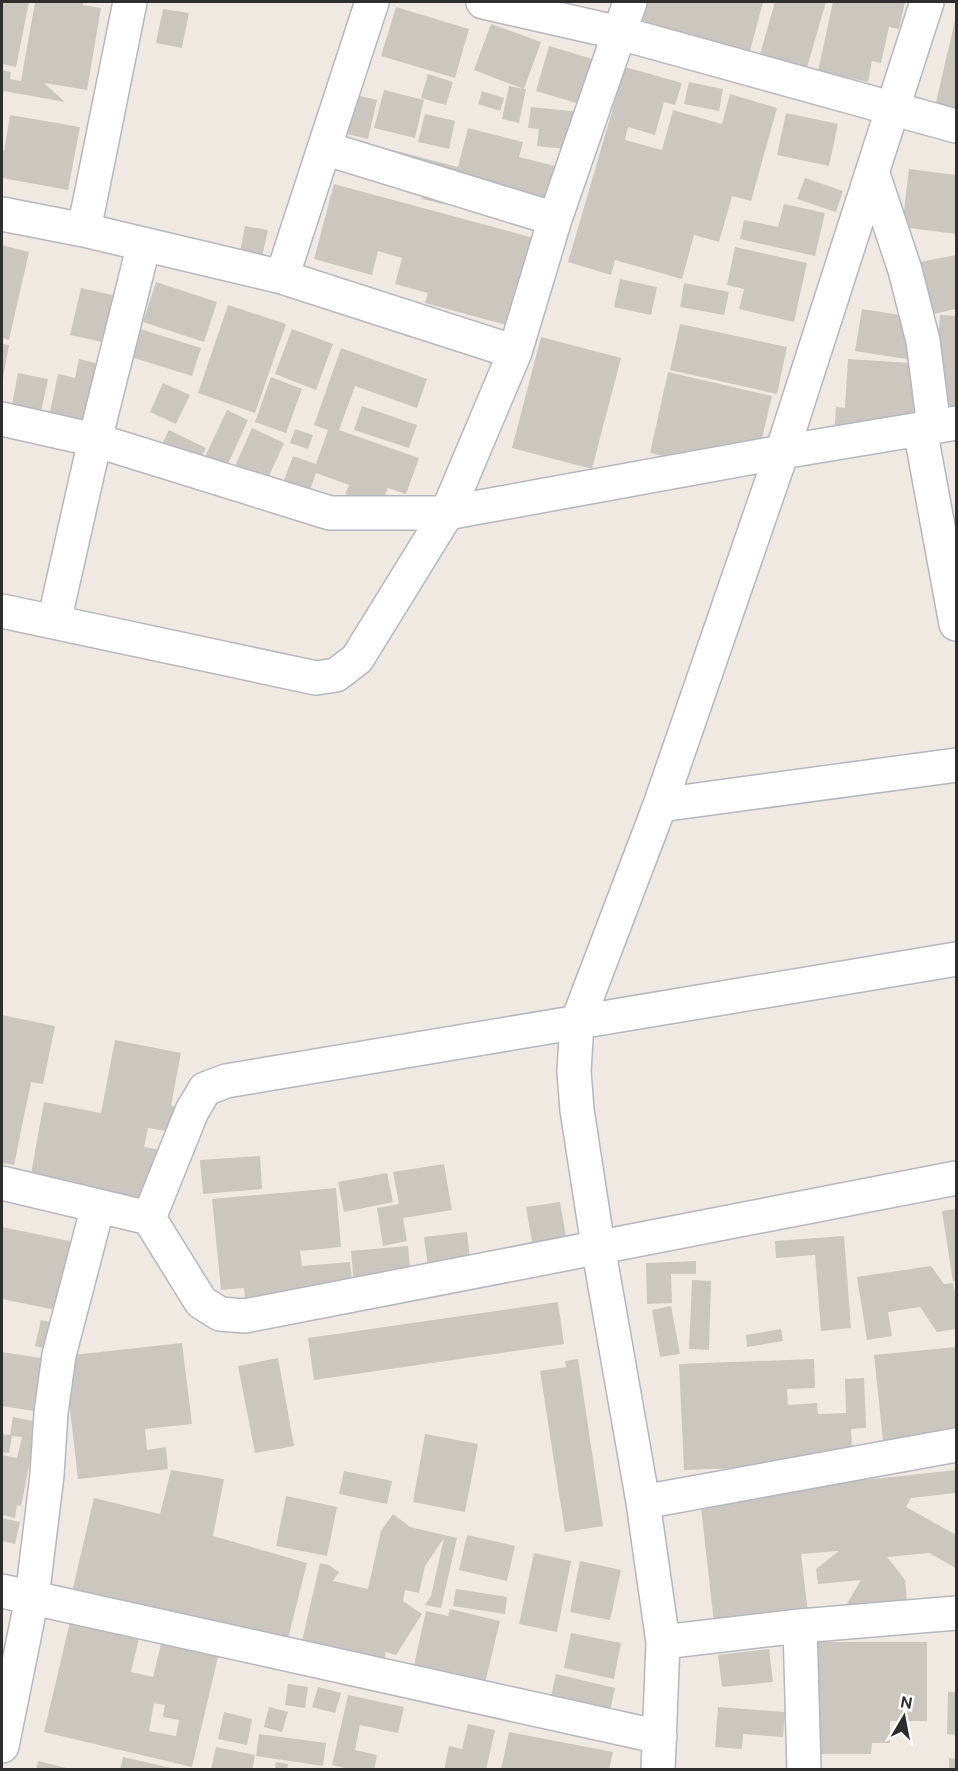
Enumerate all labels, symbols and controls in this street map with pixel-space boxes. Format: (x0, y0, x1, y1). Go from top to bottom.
north arrow (874, 1687, 934, 1747)
text: N (899, 1691, 914, 1714)

